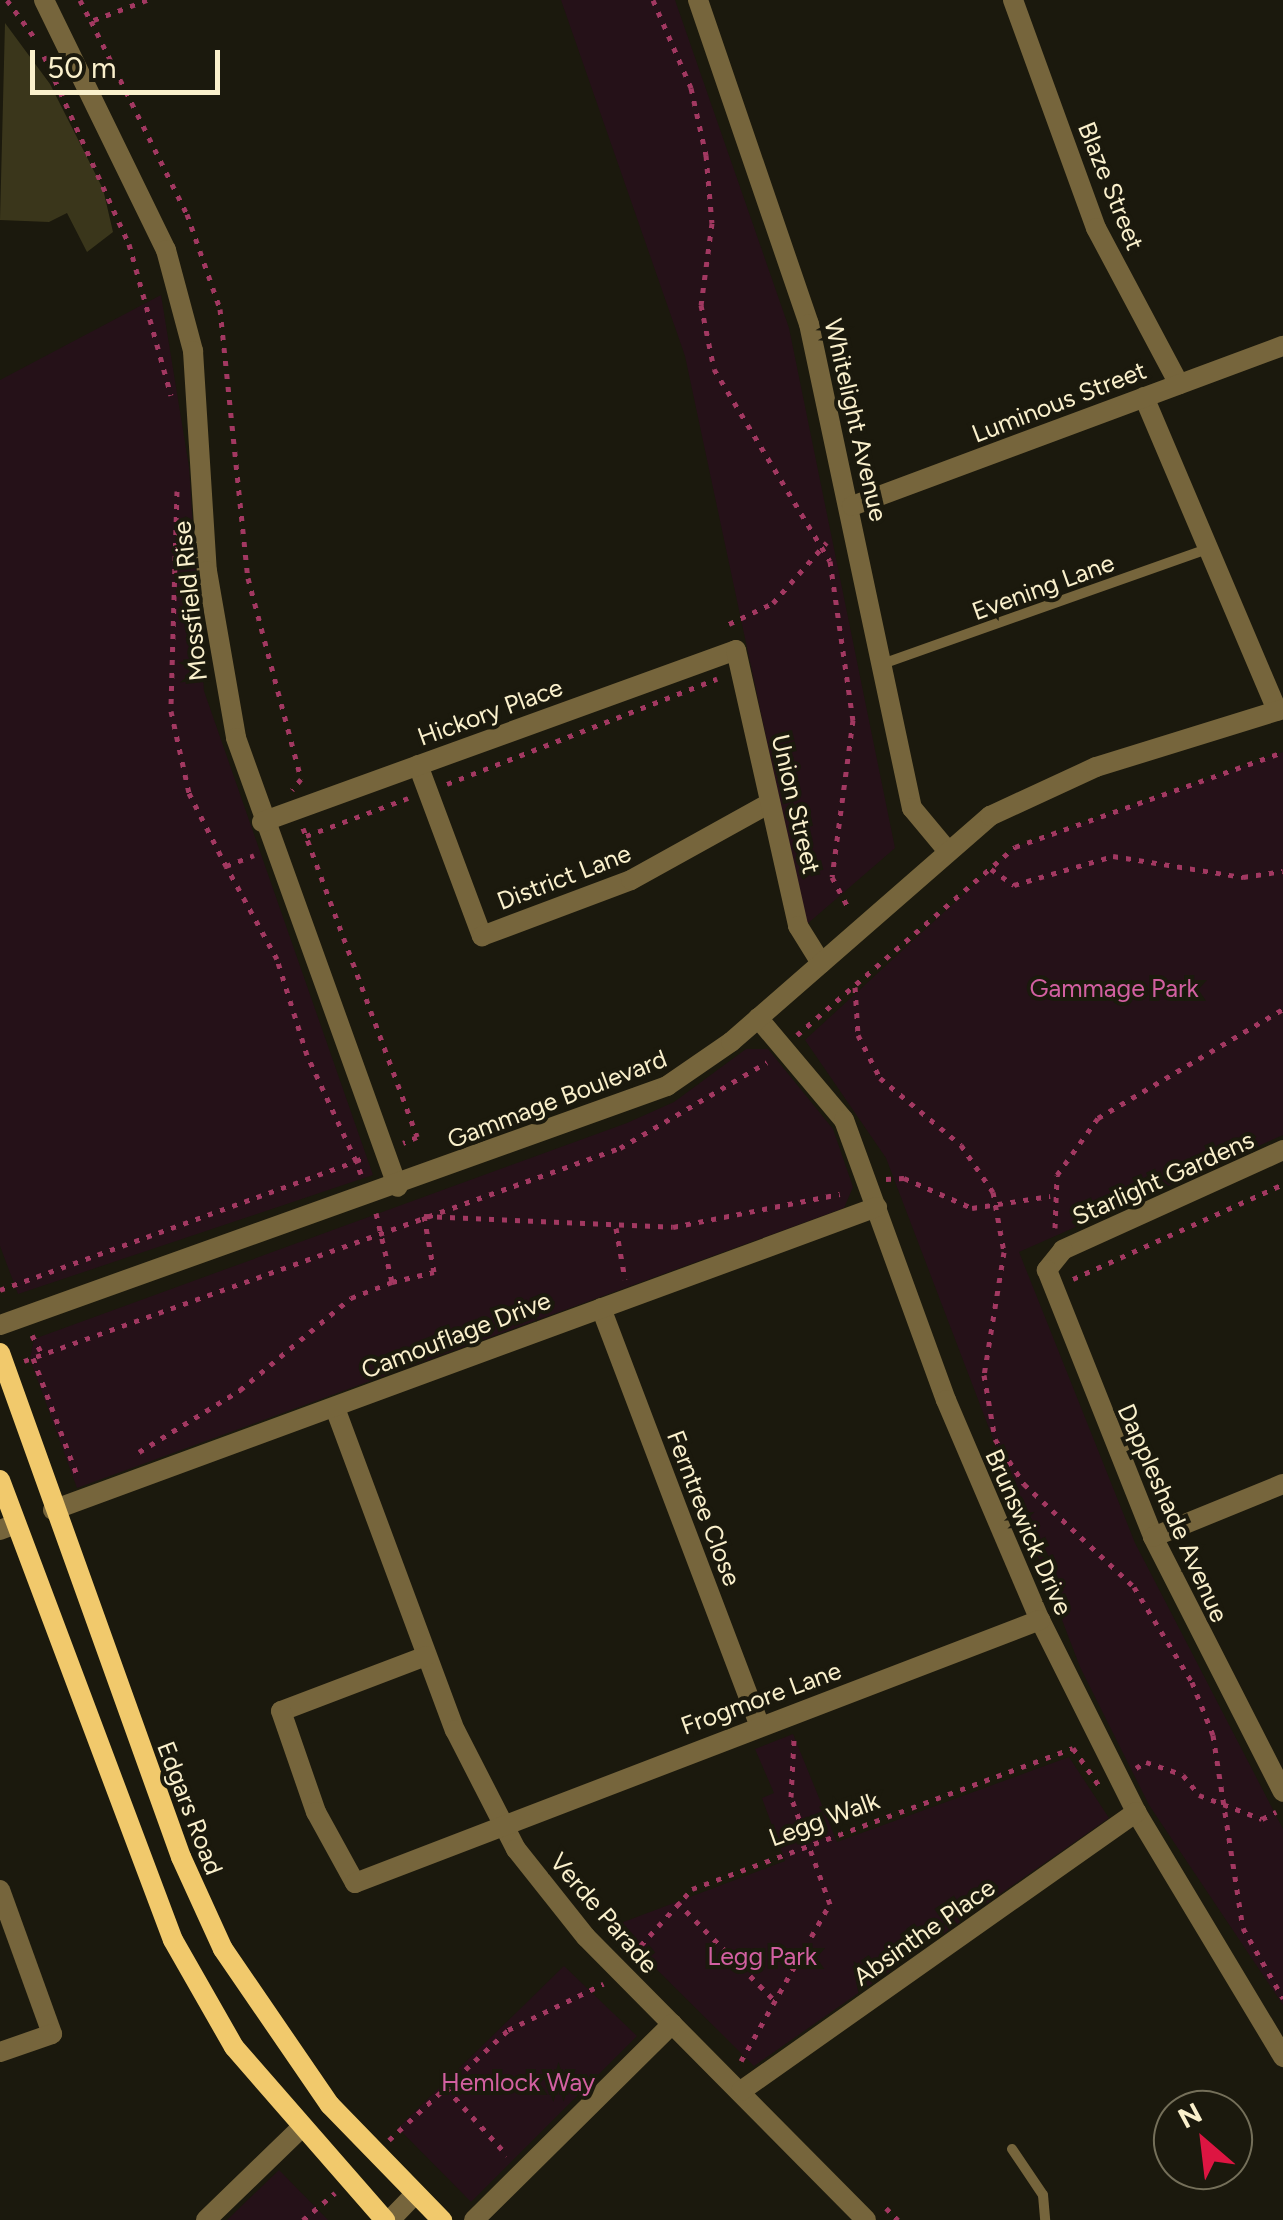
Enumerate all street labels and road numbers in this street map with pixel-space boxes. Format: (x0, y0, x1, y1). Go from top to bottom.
street label: Blaze Street (1072, 118, 1150, 254)
street label: Whitelight Avenue (818, 316, 894, 524)
street label: Luminous Street (968, 355, 1150, 449)
street label: Mossfield Rise (167, 520, 213, 682)
street label: Evening Lane (968, 547, 1118, 627)
street label: Hickory Place (413, 672, 567, 752)
street label: Union Street (765, 731, 827, 877)
street label: District Lane (493, 838, 635, 916)
street label: Gammage Boulevard (443, 1043, 671, 1155)
street label: Starlight Gardens (1068, 1125, 1258, 1231)
street label: Camouflage Drive (357, 1285, 555, 1385)
street label: Dappleshade Avenue (1111, 1399, 1235, 1627)
street label: Ferntree Close (661, 1426, 747, 1590)
street label: Brunswick Drive (979, 1444, 1079, 1620)
street label: Frogmore Lane (677, 1655, 845, 1741)
street label: Edgars Road (151, 1737, 229, 1879)
street label: Legg Walk (765, 1785, 883, 1853)
street label: Verde Parade (544, 1847, 664, 1979)
street label: Absinthe Place (847, 1872, 1001, 1992)

